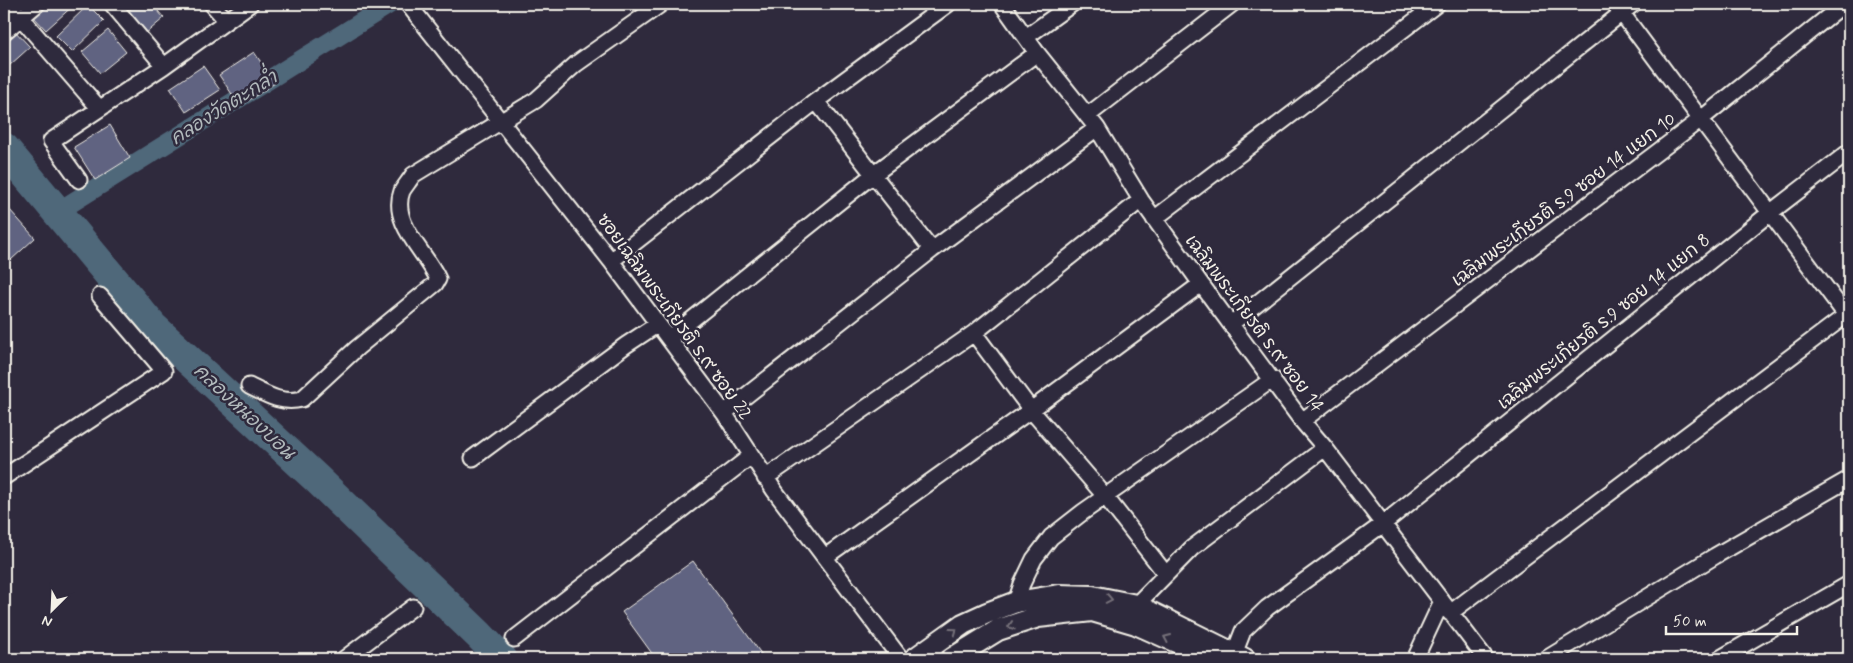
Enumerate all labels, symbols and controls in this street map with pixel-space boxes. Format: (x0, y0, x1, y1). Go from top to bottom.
water label: คลองวัดตะกล่ำ (163, 59, 284, 151)
street label: เฉลิมพระเกียรติ ร.9 ซอย 14 แยก 10 (1446, 107, 1681, 293)
street label: ซอยเฉลิมพระเกียรติ ร.๙ ซอย 22 (591, 208, 758, 425)
street label: เฉลิมพระเกียรติ ร.9 ซอย 14 แยก 8 (1492, 228, 1715, 415)
street label: เฉลิมพระเกียรติ ร.๙ ซอย 14 (1179, 230, 1330, 418)
water label: คลองหนองบอน (188, 359, 301, 466)
north arrow (28, 586, 78, 636)
one-way arrow (1105, 594, 1113, 604)
scale bar (1666, 603, 1797, 635)
text: N (39, 611, 55, 631)
text: 50 m (1673, 612, 1707, 632)
one-way arrow (1007, 621, 1015, 631)
one-way arrow (948, 628, 958, 637)
one-way arrow (1163, 633, 1172, 644)

